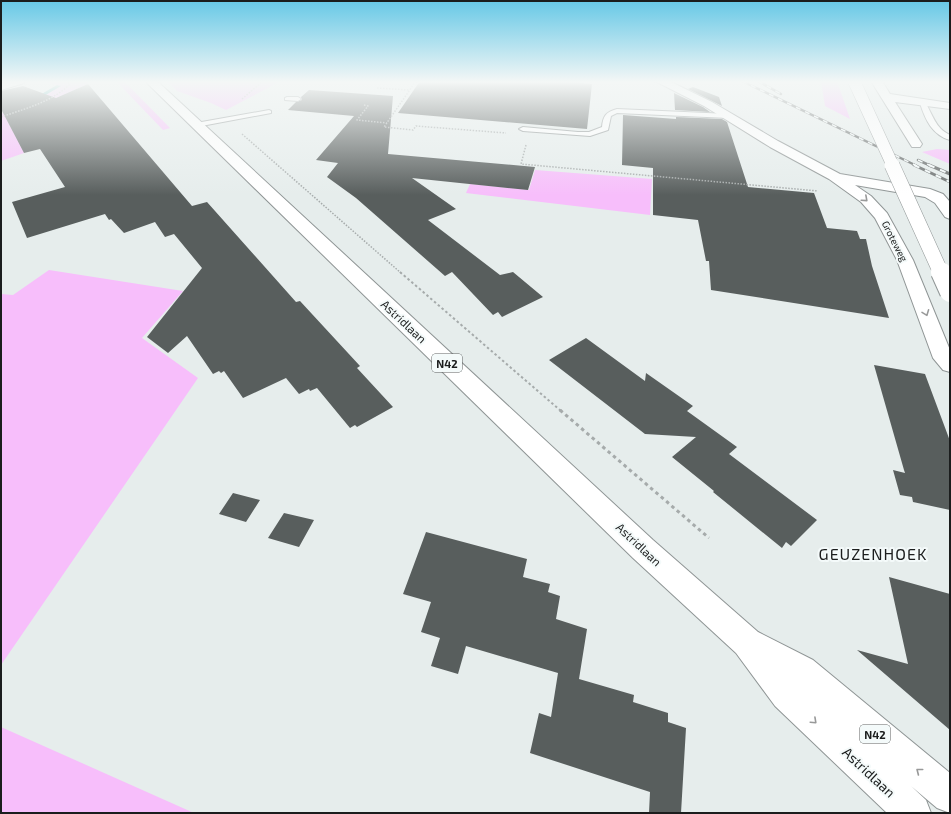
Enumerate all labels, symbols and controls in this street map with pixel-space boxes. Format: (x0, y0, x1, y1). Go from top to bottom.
one-way arrow (861, 195, 868, 202)
street label: Groteweg (880, 219, 911, 264)
street label: Astridlaan (379, 297, 429, 345)
one-way arrow (921, 309, 929, 316)
road number: N42 (432, 354, 462, 372)
street label: Astridlaan (614, 520, 664, 568)
district label: GEUZENHOEK (819, 544, 927, 563)
one-way arrow (809, 717, 817, 724)
road number: N42 (860, 725, 890, 743)
street label: Astridlaan (839, 743, 899, 801)
one-way arrow (916, 769, 923, 776)

